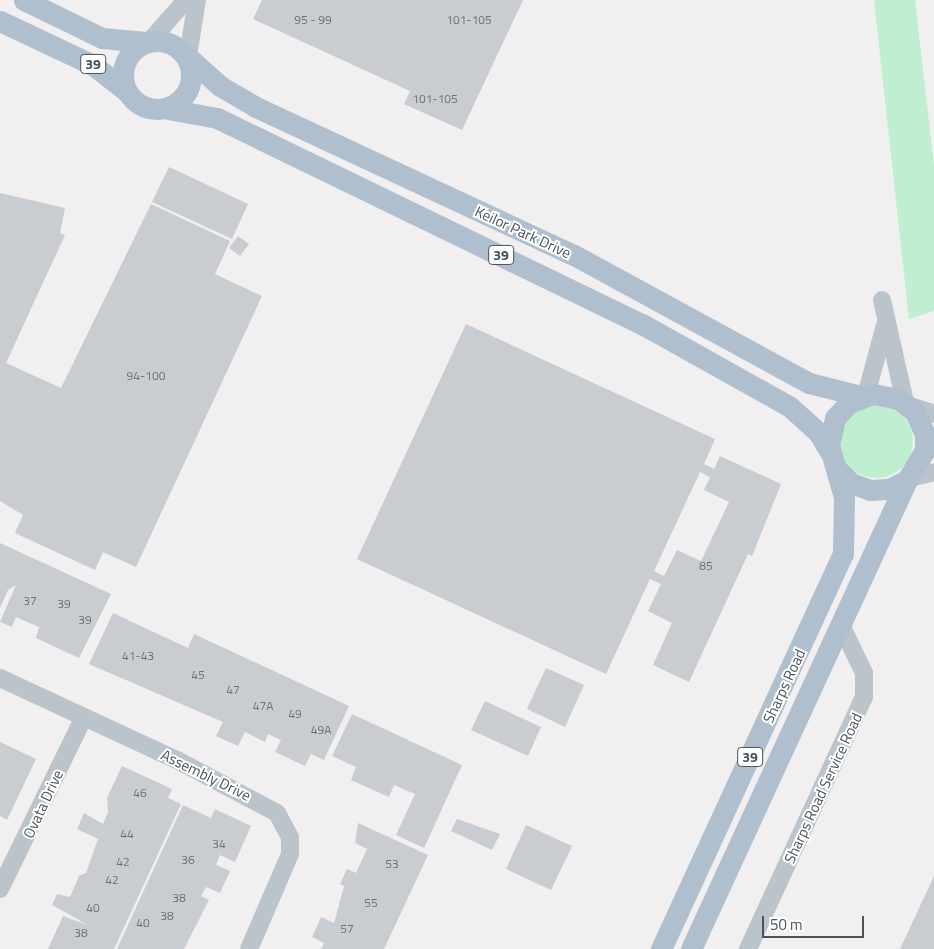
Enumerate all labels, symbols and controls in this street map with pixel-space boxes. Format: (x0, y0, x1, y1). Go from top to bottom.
house number: 95 - 99 (294, 13, 332, 27)
house number: 101-105 (446, 13, 492, 27)
road number: 39 (79, 52, 107, 76)
house number: 101-105 (412, 92, 458, 106)
street label: Keilor Park Drive (472, 202, 574, 262)
road number: 39 (487, 244, 515, 266)
house number: 94-100 (127, 369, 165, 383)
house number: 85 (699, 559, 713, 573)
house number: 37 (23, 594, 37, 608)
house number: 39 (57, 597, 71, 611)
house number: 39 (78, 613, 92, 627)
street label: Sharps Road (759, 646, 809, 726)
house number: 41-43 (122, 649, 154, 663)
house number: 45 (191, 668, 205, 682)
house number: 47 (226, 683, 240, 697)
house number: 47A (253, 699, 273, 713)
house number: 49 (288, 707, 302, 721)
street label: Sharps Road Service Road (780, 710, 866, 866)
house number: 49A (311, 723, 331, 737)
street label: Assembly Drive (158, 745, 254, 805)
road number: 39 (736, 746, 764, 769)
street label: Ovata Drive (19, 767, 67, 841)
house number: 46 (133, 786, 147, 800)
house number: 44 (120, 827, 134, 841)
house number: 34 (212, 837, 226, 851)
house number: 36 (181, 853, 195, 867)
house number: 42 (116, 855, 130, 869)
house number: 53 (385, 857, 399, 871)
house number: 42 (105, 873, 119, 887)
house number: 38 (172, 891, 186, 905)
house number: 55 (364, 896, 378, 910)
house number: 40 (86, 901, 100, 915)
scale bar (764, 906, 866, 938)
house number: 38 (160, 909, 174, 923)
text: 50 m (770, 913, 803, 936)
house number: 40 (136, 916, 150, 930)
house number: 57 (340, 922, 354, 936)
house number: 38 (74, 926, 88, 940)

